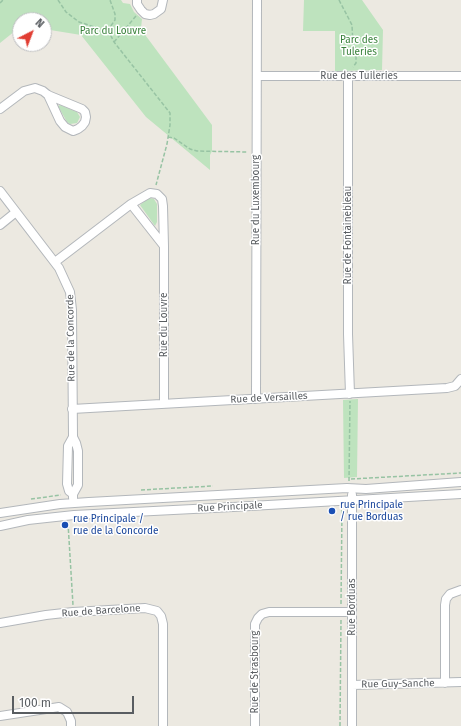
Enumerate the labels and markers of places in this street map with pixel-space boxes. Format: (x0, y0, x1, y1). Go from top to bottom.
place label: rue Principale / rue Borduas (340, 499, 403, 522)
marker: rue Principale / rue Borduas (327, 506, 337, 516)
place label: rue Principale / rue de la Concorde (73, 513, 158, 536)
marker: rue Principale / rue de la Concorde (60, 520, 70, 530)

